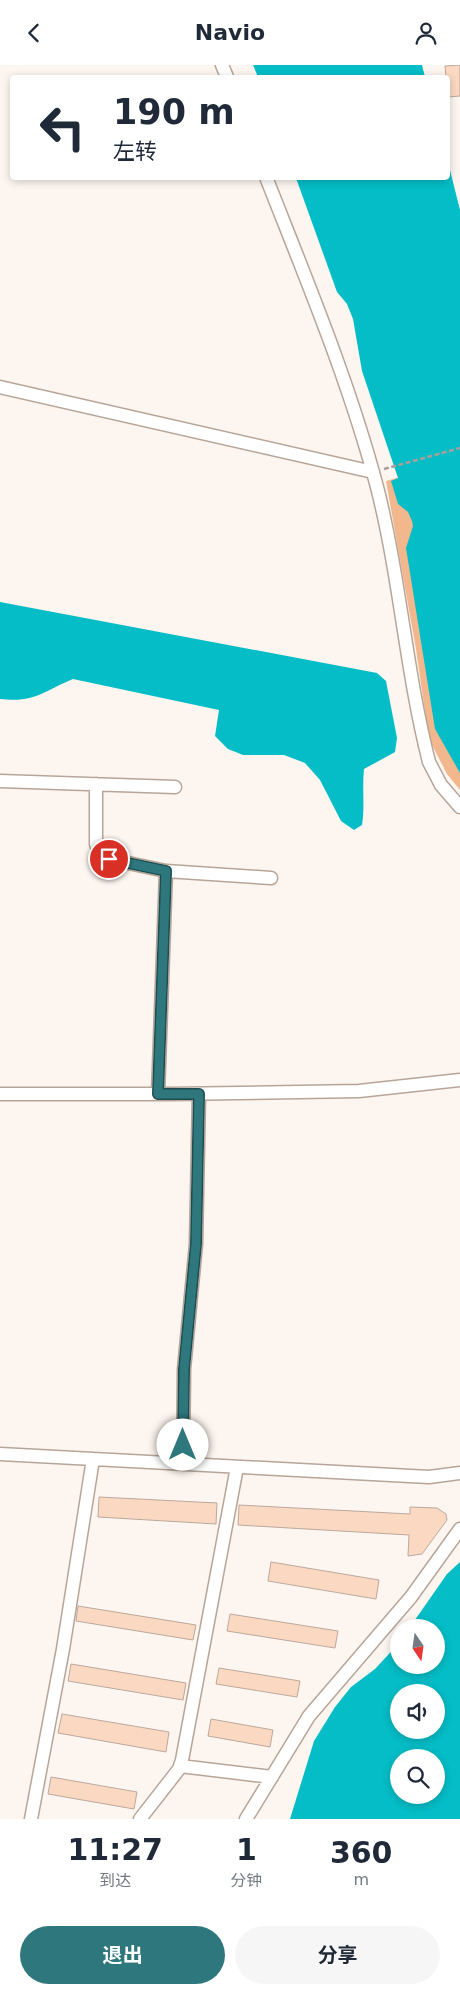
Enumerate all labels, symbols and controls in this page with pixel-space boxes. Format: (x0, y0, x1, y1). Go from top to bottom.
icon: back (20, 19, 48, 47)
icon: person (412, 19, 440, 47)
text: Navio (195, 20, 265, 45)
text: 190 m (113, 92, 235, 132)
icon: left (30, 95, 95, 160)
text: 左转 (113, 139, 157, 164)
pin (88, 838, 130, 880)
icon: arrive (95, 845, 123, 873)
position arrow (156, 1418, 208, 1470)
north arrow (390, 1619, 445, 1674)
map controls (390, 1619, 445, 1804)
button: sound (390, 1684, 445, 1739)
button: search (390, 1749, 445, 1804)
text: 11:27 (67, 1832, 163, 1867)
text: 1 (236, 1832, 257, 1867)
text: 360 (330, 1835, 393, 1870)
text: m (353, 1870, 369, 1889)
text: 到达 (99, 1871, 131, 1890)
text: 分钟 (230, 1871, 262, 1890)
button: 退出 (20, 1926, 225, 1984)
button: 分享 (235, 1926, 440, 1984)

